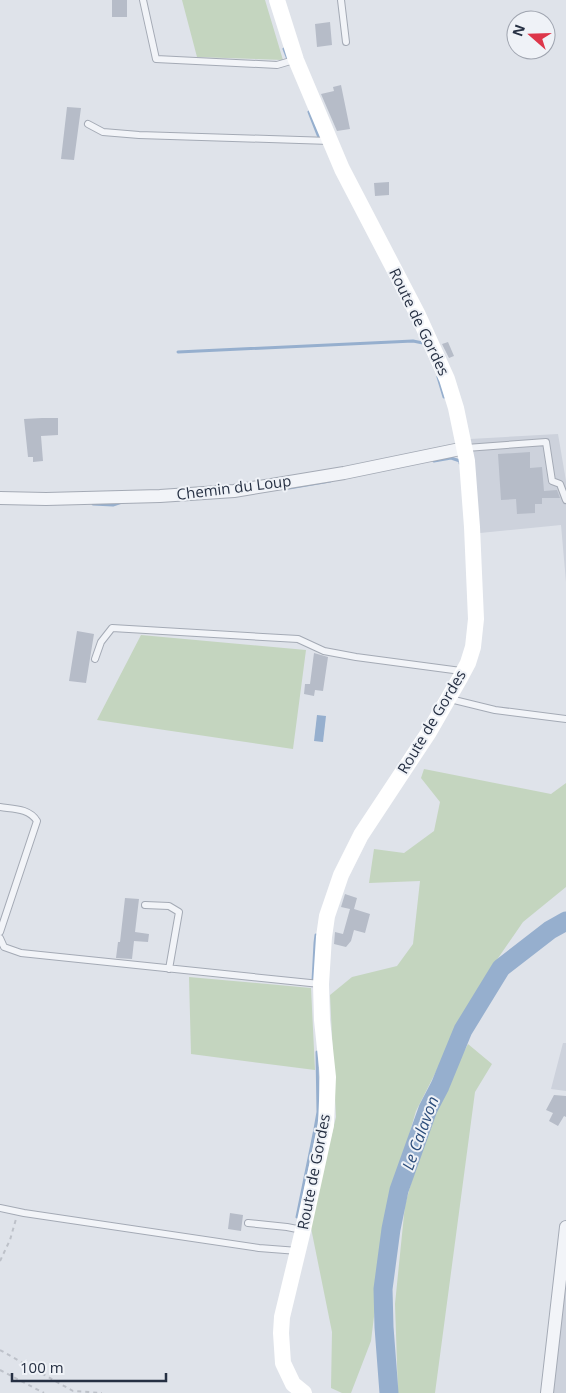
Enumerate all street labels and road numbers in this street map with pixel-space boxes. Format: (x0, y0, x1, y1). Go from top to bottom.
street label: Route de Gordes (385, 264, 455, 379)
street label: Chemin du Loup (175, 470, 292, 504)
street label: Route de Gordes (392, 666, 470, 777)
street label: Route de Gordes (292, 1112, 334, 1231)

